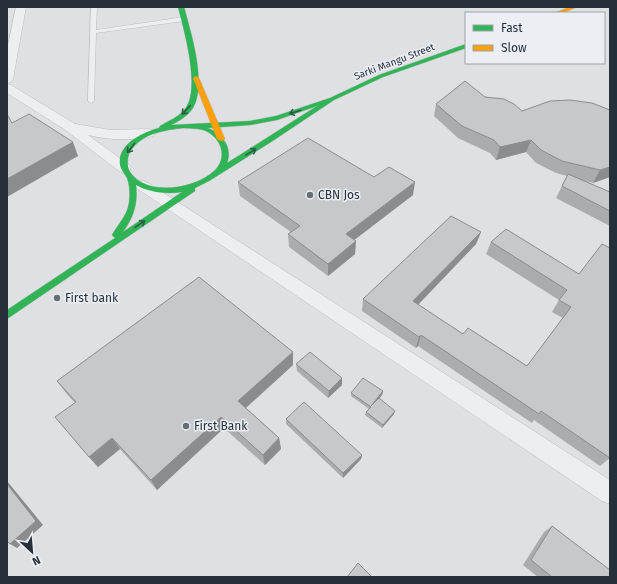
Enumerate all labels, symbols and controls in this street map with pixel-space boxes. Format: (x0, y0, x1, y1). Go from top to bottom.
legend (465, 12, 605, 64)
text: Fast (501, 21, 523, 35)
street label: Sarki Mangu Street (352, 41, 437, 83)
text: Slow (501, 41, 527, 55)
one-way arrow (181, 105, 191, 115)
one-way arrow (289, 109, 301, 117)
one-way arrow (126, 143, 135, 153)
one-way arrow (245, 147, 257, 155)
place label: CBN Jos (318, 188, 360, 202)
marker: CBN Jos (305, 190, 315, 200)
one-way arrow (134, 220, 145, 228)
place label: First bank (65, 291, 119, 305)
marker: First bank (52, 293, 62, 303)
place label: First Bank (194, 419, 248, 433)
marker: First Bank (181, 421, 191, 431)
north arrow (12, 532, 52, 572)
text: N (30, 553, 42, 568)

